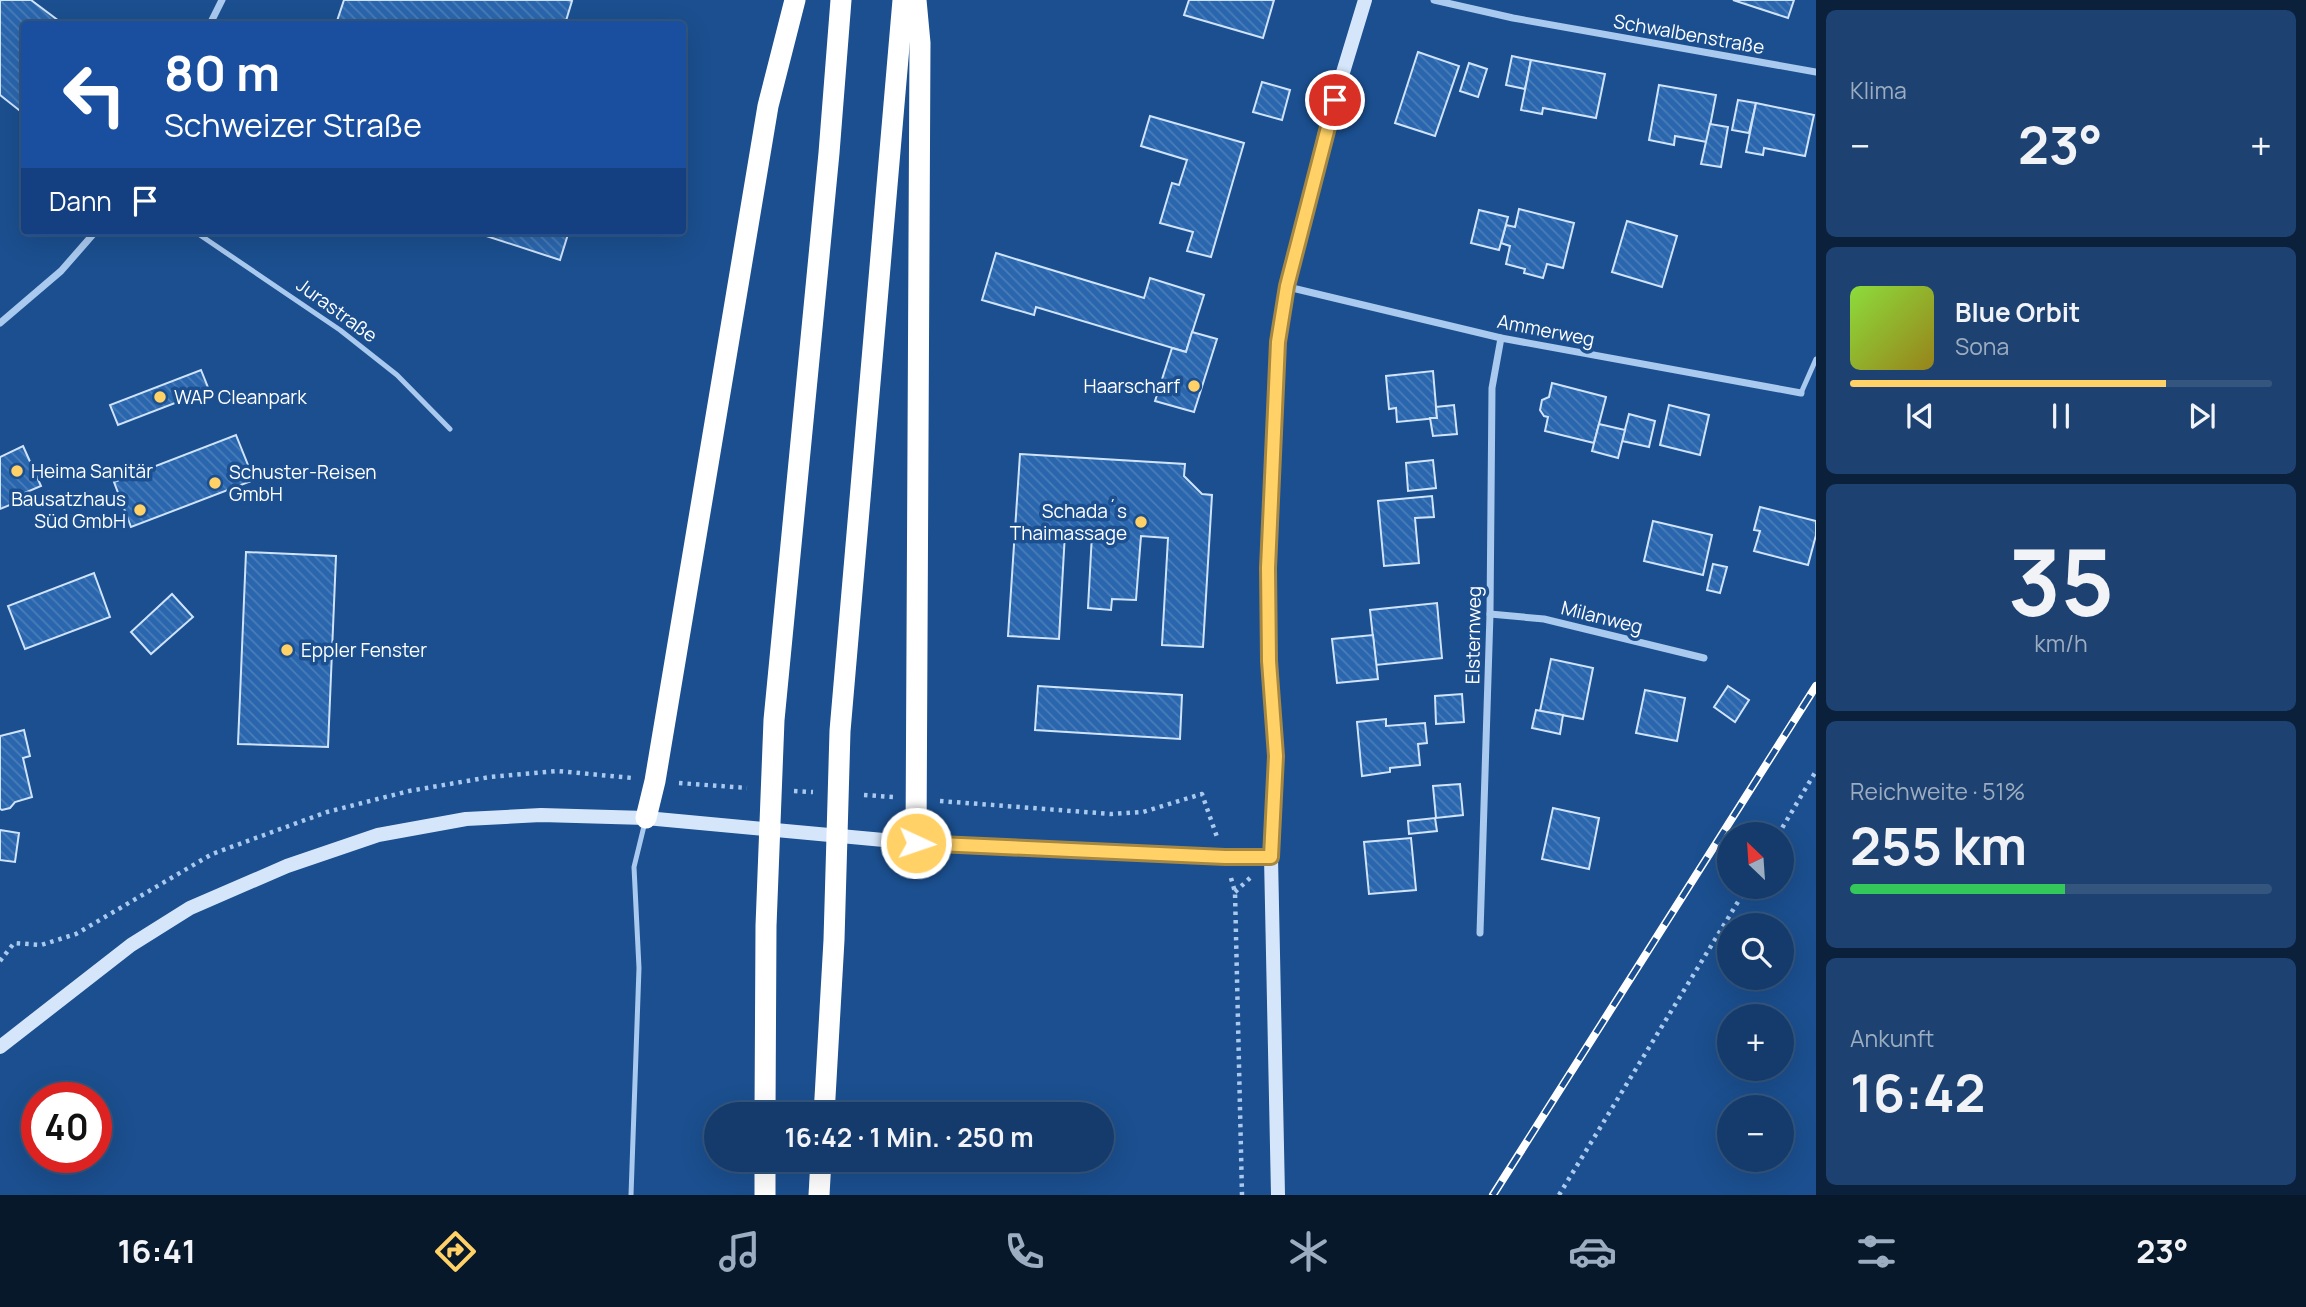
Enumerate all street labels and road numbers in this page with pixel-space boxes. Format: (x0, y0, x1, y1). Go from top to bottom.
street label: Schwalbenstraße (1611, 8, 1767, 60)
street label: Jurastraße (291, 272, 383, 348)
street label: Ammerweg (1495, 308, 1597, 352)
street label: Elsternweg (1459, 586, 1487, 684)
street label: Milanweg (1558, 594, 1646, 640)

